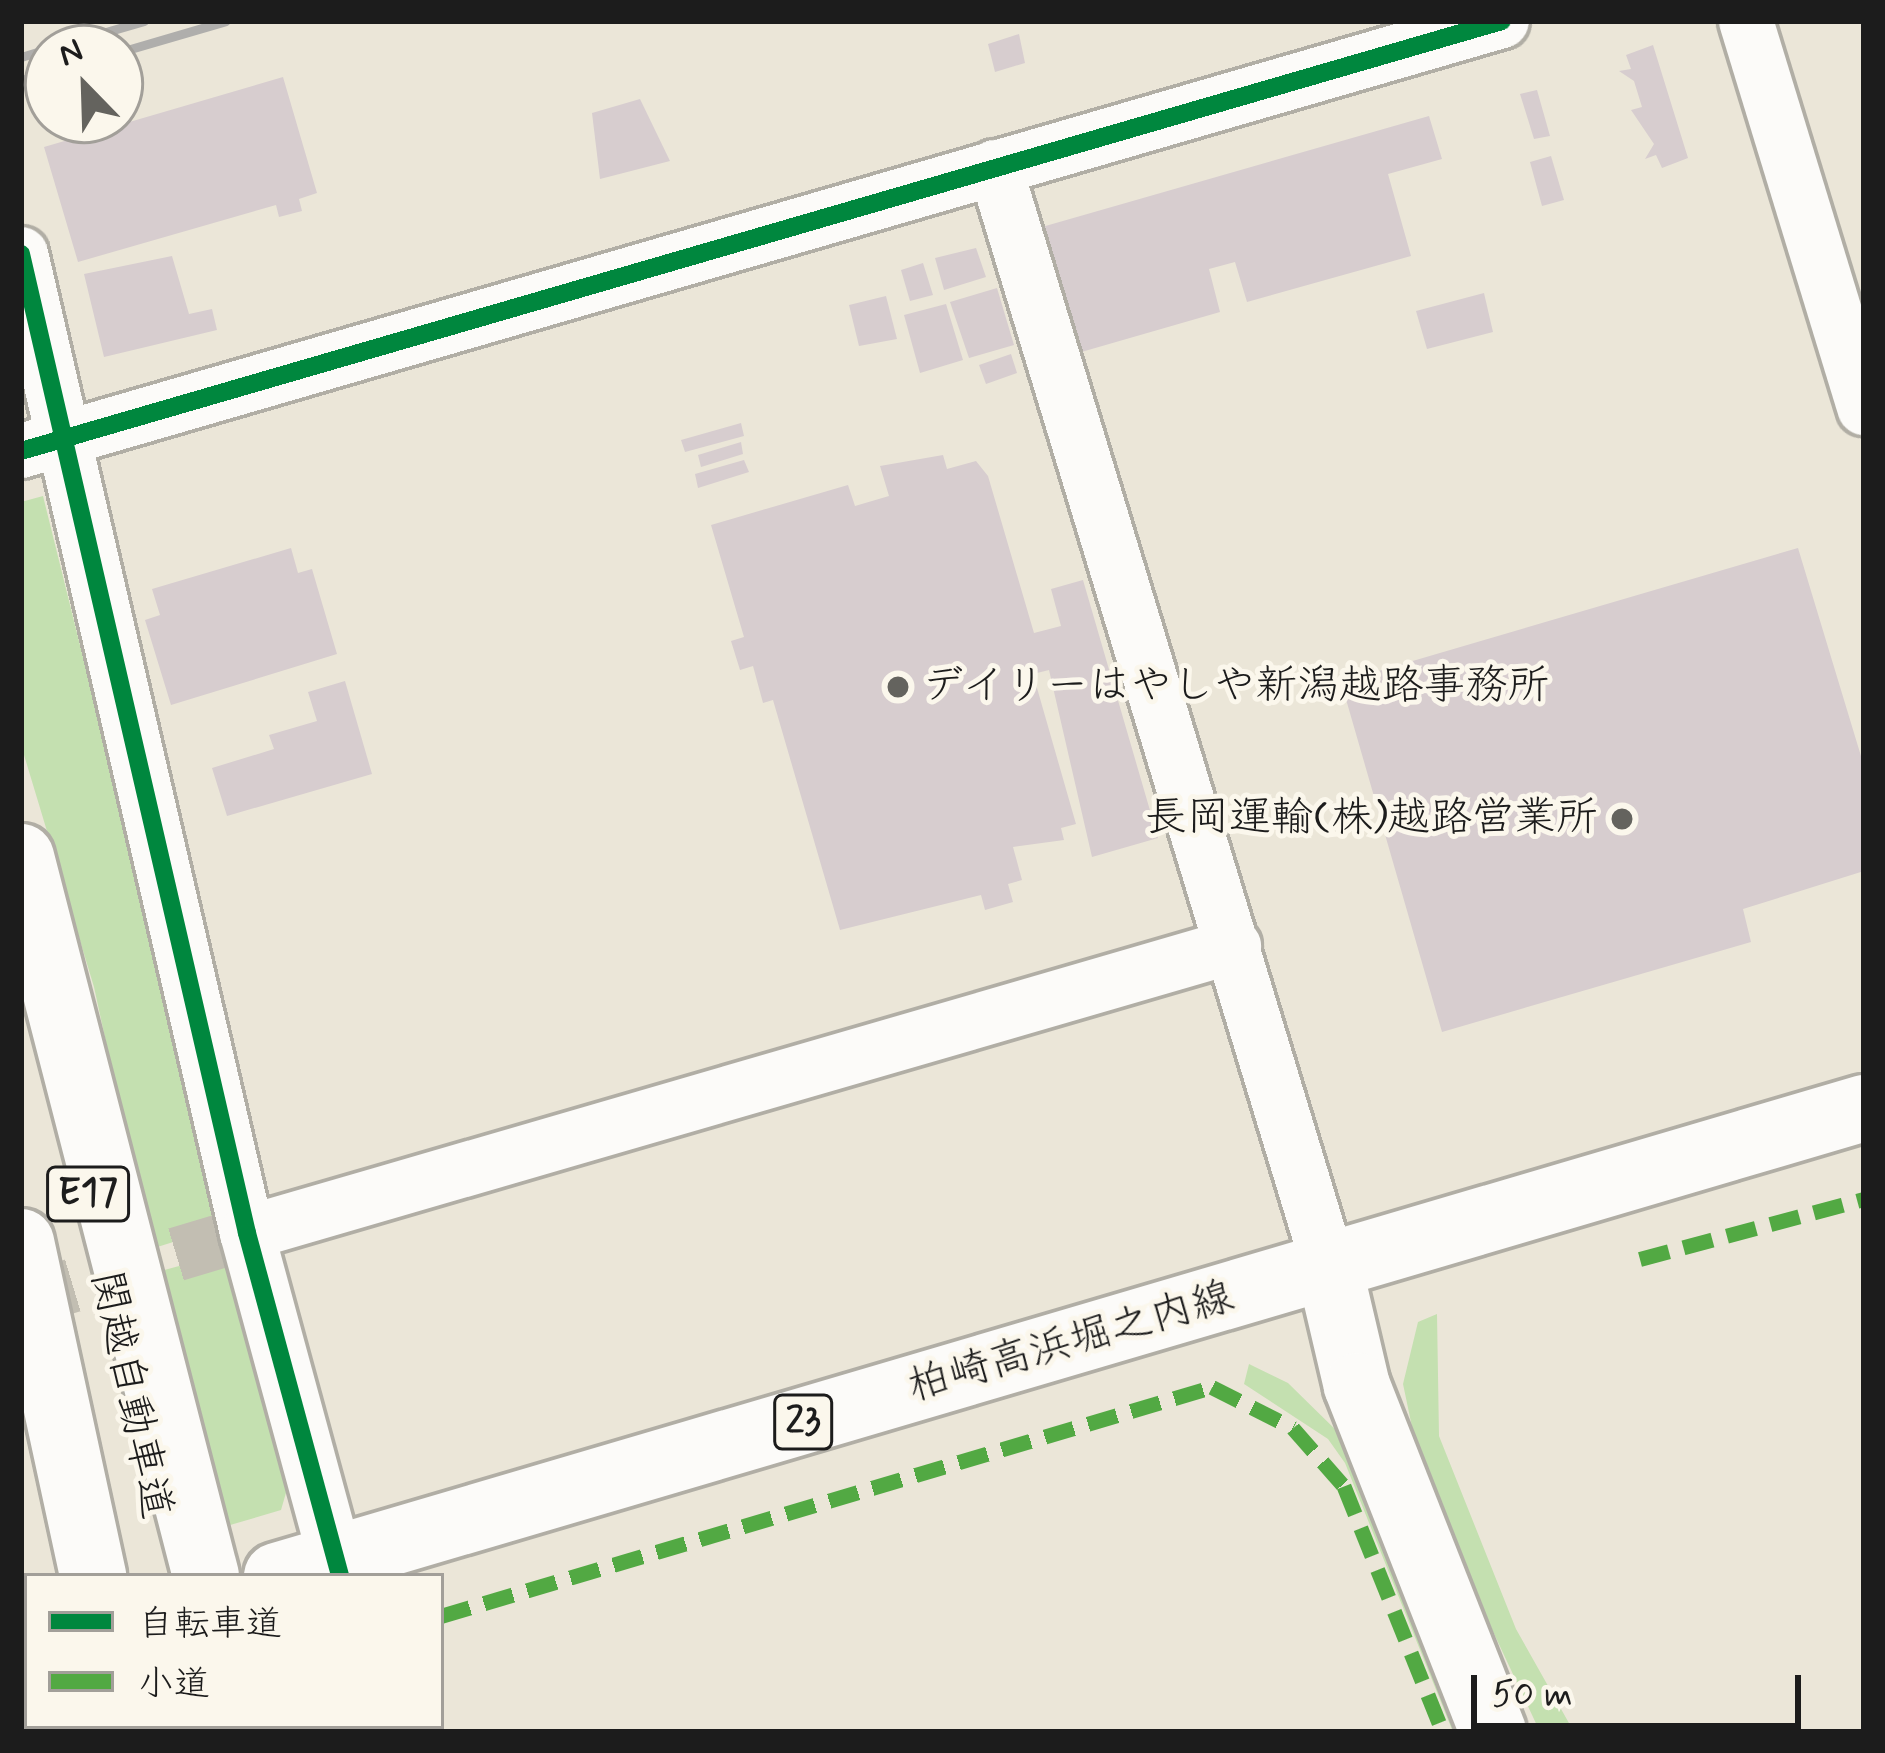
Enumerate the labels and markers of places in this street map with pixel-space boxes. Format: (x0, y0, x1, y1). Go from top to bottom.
place label: デイリーはやしや新潟越路事務所 (922, 662, 1552, 712)
marker: デイリーはやしや新潟越路事務所 (885, 674, 911, 700)
place label: 長岡運輸(株)越路営業所 (1145, 794, 1598, 844)
marker: 長岡運輸(株)越路営業所 (1609, 806, 1635, 832)

